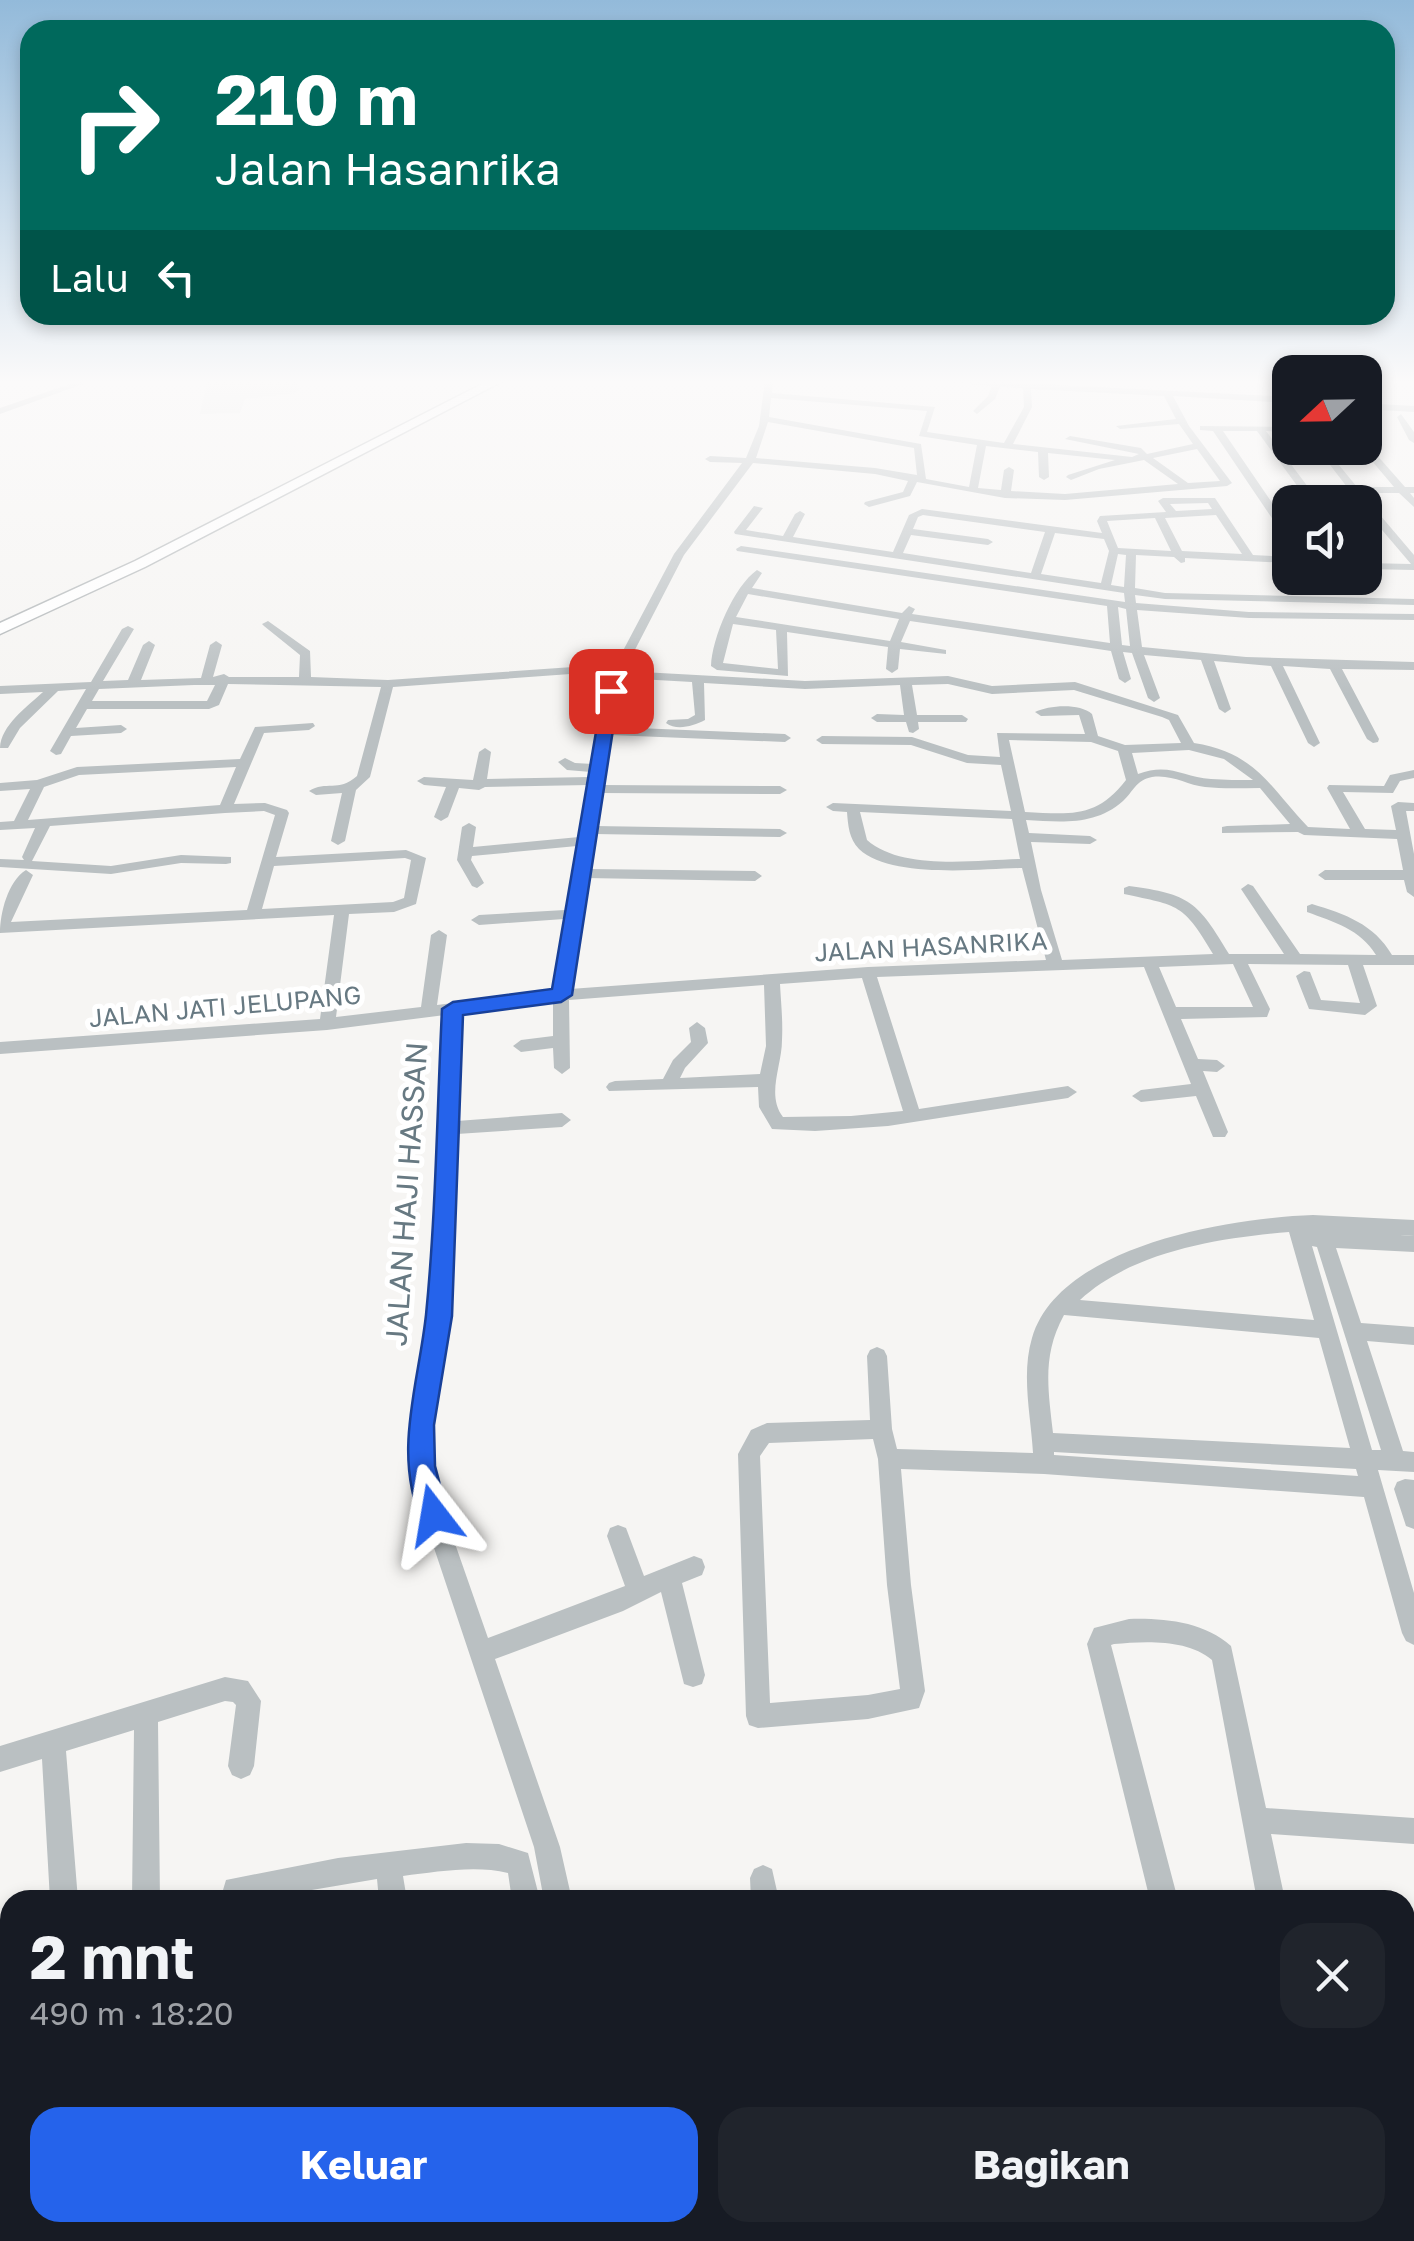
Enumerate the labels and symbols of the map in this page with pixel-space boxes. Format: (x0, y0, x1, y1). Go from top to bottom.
north arrow (1272, 355, 1382, 465)
pin (569, 649, 654, 734)
street label: JALAN HASANRIKA (814, 924, 1049, 968)
street label: JALAN JATI JELUPANG (88, 979, 362, 1033)
street label: JALAN HAJI HASSAN (377, 1041, 435, 1347)
position arrow (382, 1463, 486, 1567)

